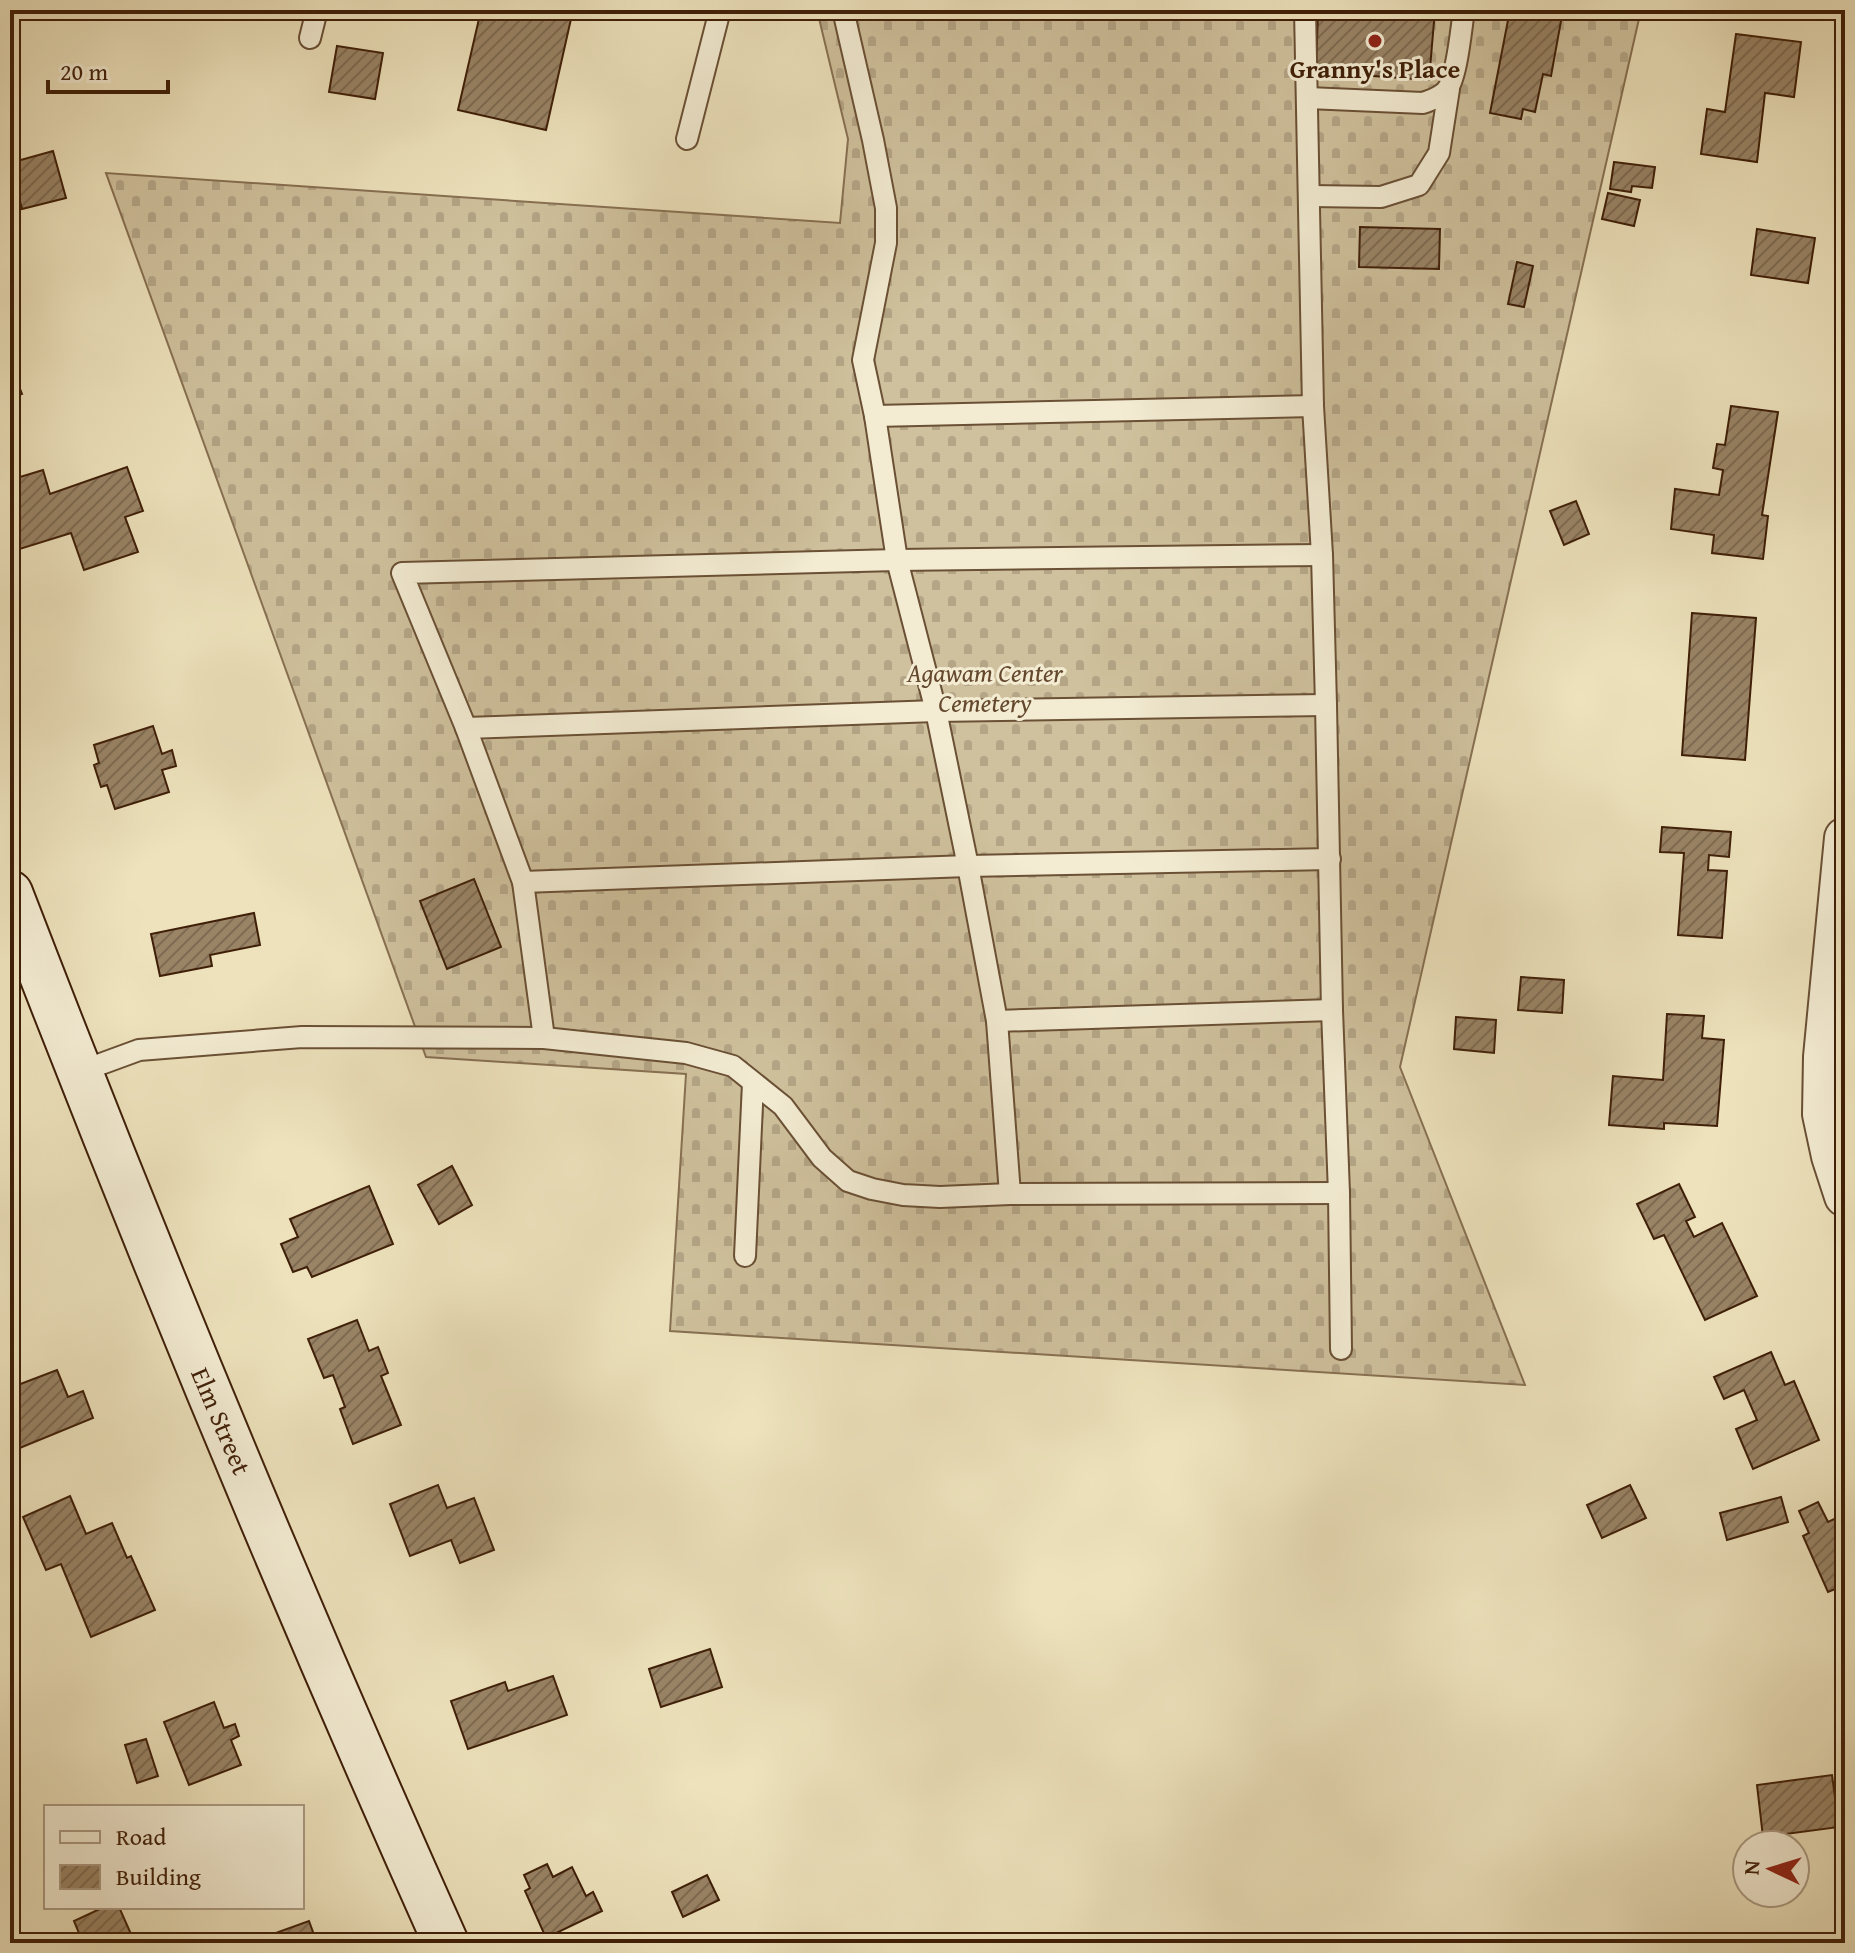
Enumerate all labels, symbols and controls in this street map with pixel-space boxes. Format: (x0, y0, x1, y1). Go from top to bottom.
marker: Granny's Place (1366, 32, 1384, 50)
scale bar (48, 44, 168, 94)
place label: Granny's Place (1290, 49, 1460, 88)
text: 20 m (60, 54, 108, 89)
park label: Agawam Center Cemetery (906, 653, 1064, 722)
street label: Elm Street (181, 1361, 262, 1481)
legend (44, 1805, 304, 1909)
text: Road (116, 1819, 166, 1854)
north arrow (1731, 1829, 1811, 1909)
text: Building (116, 1859, 201, 1894)
text: N (1735, 1859, 1768, 1876)

